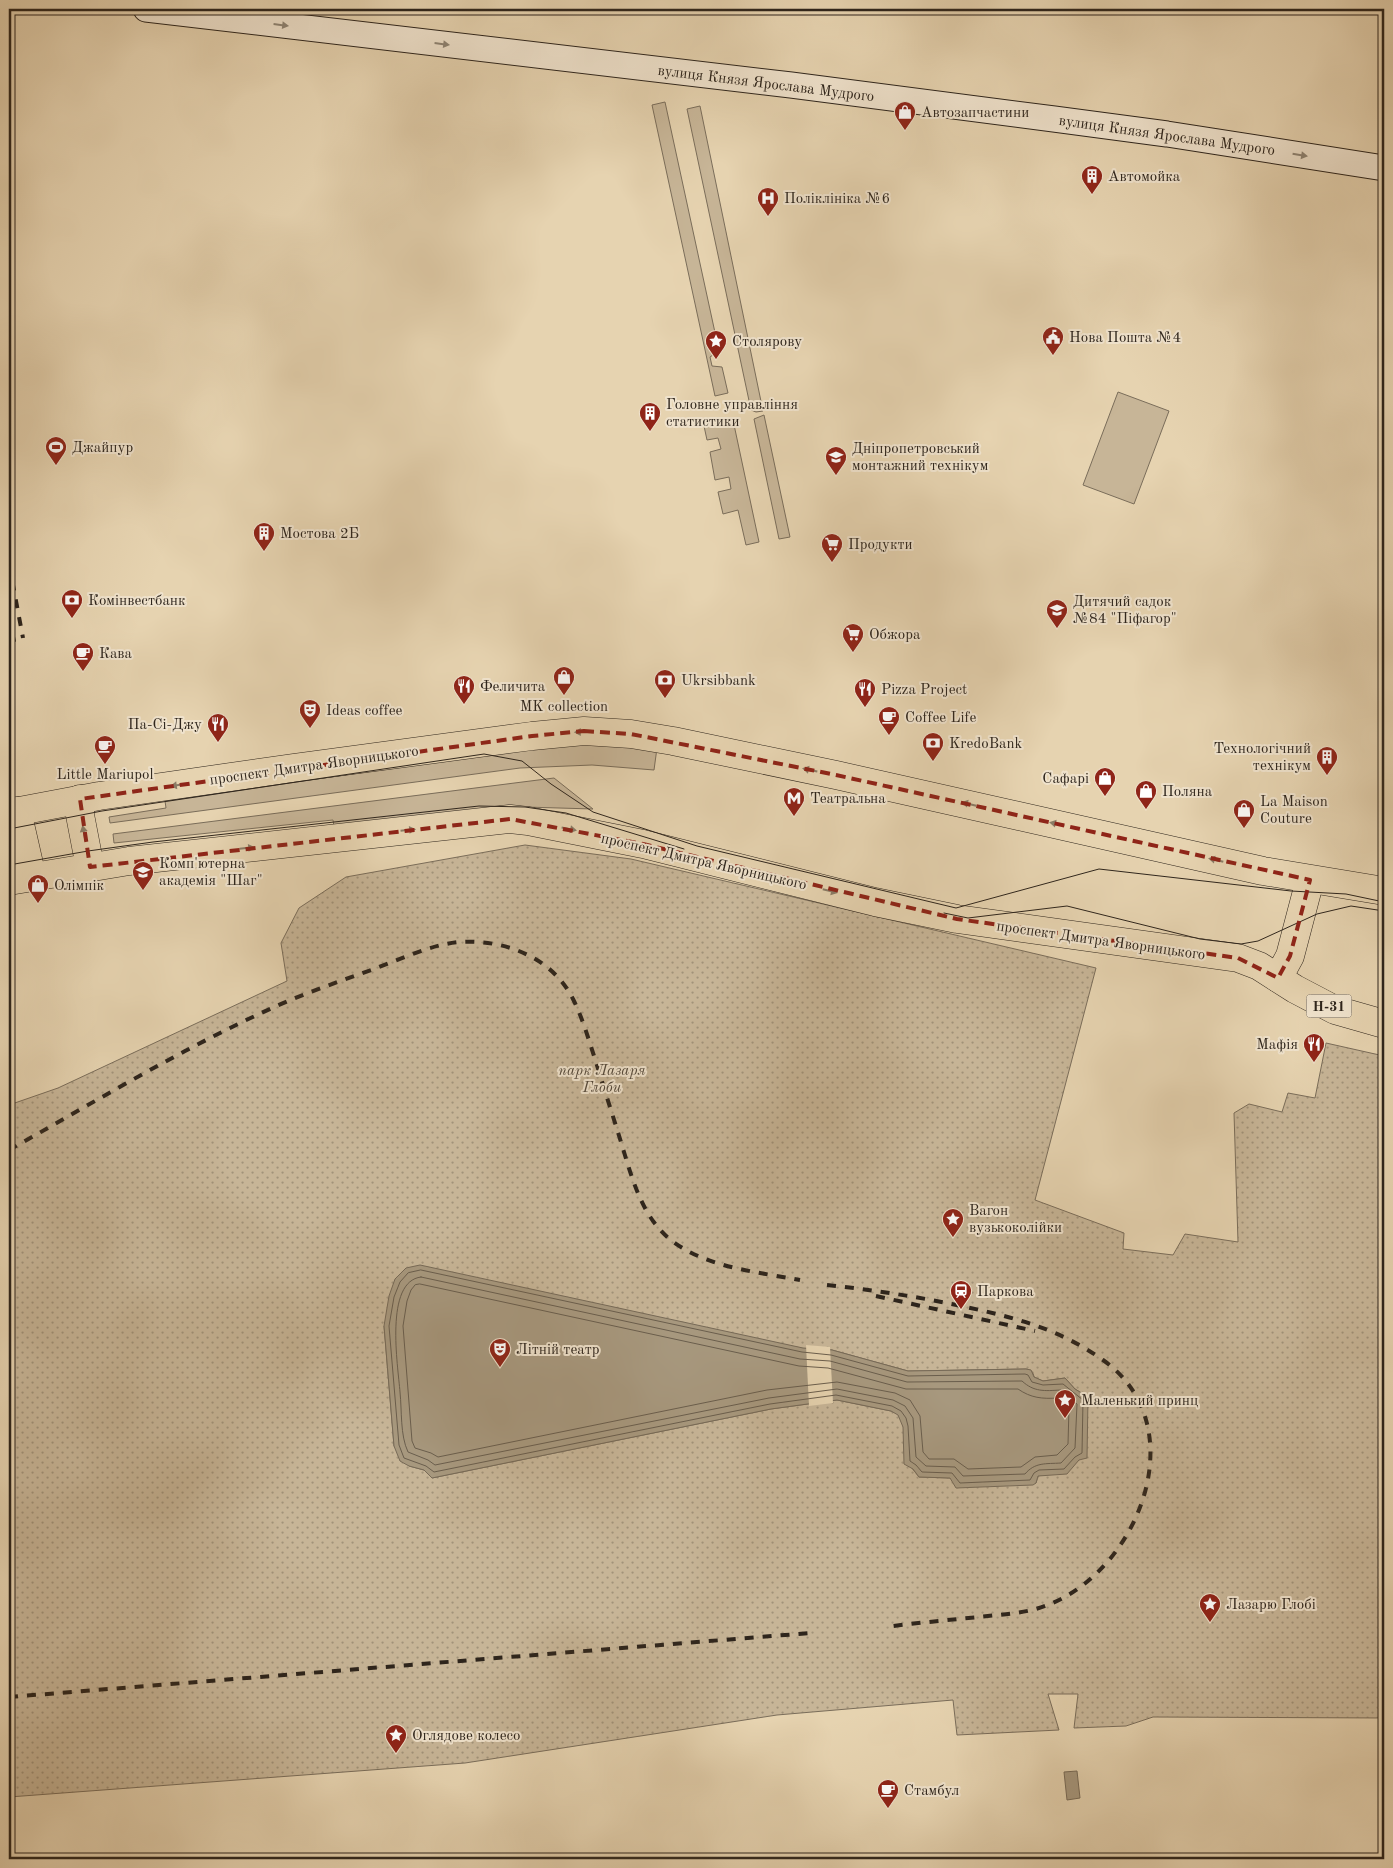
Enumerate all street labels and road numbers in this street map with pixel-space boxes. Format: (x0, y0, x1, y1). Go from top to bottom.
street label: вулиця Князя Ярослава Мудрого (657, 64, 875, 105)
street label: вулиця Князя Ярослава Мудрого (1058, 114, 1276, 159)
street label: проспект Дмитра Яворницького (209, 744, 420, 789)
street label: проспект Дмитра Яворницького (599, 831, 808, 893)
street label: проспект Дмитра Яворницького (995, 919, 1206, 964)
road number: Н-31 (1306, 994, 1352, 1018)

